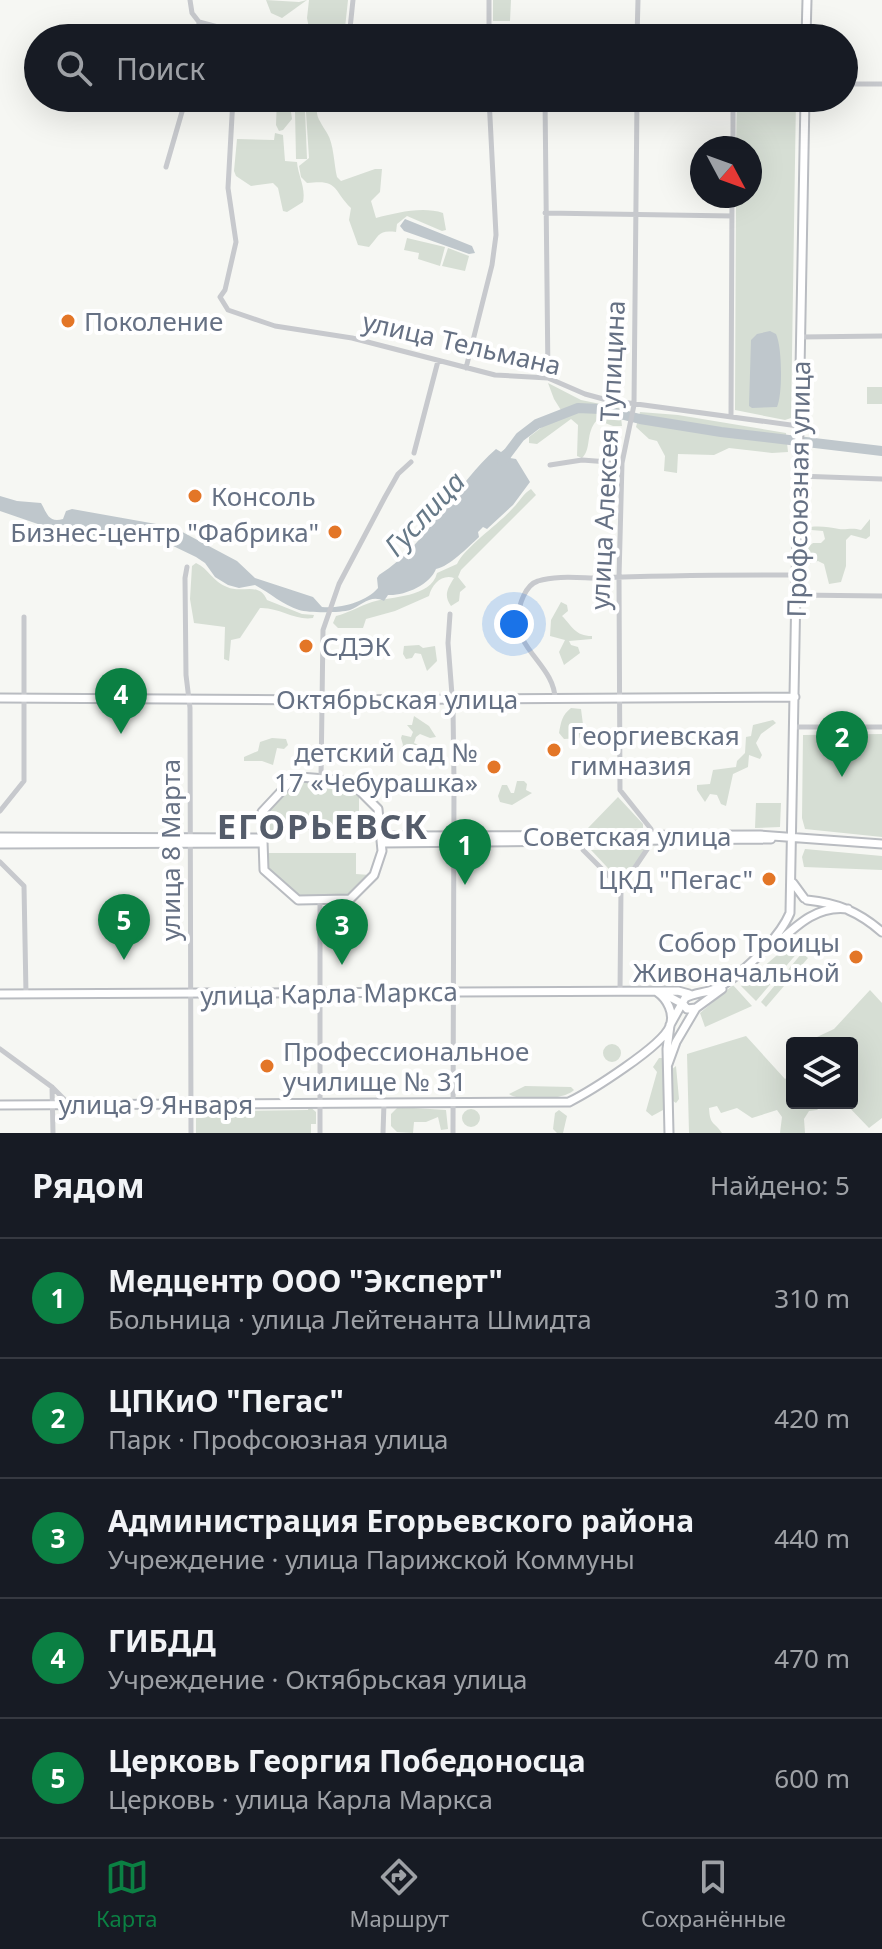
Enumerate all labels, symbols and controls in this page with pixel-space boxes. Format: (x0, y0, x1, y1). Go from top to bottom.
search box (24, 24, 858, 112)
icon: search (52, 46, 96, 90)
text: Поиск (116, 48, 205, 89)
north arrow (690, 136, 762, 208)
street label: улица Алексея Тупицина (581, 299, 633, 611)
place label: Поколение (84, 303, 223, 339)
street label: улица Тельмана (359, 303, 565, 383)
marker: Поколение (59, 312, 77, 330)
street label: Профсоюзная улица (778, 360, 818, 618)
water label: Гуслица (375, 462, 473, 564)
place label: Консоль (211, 478, 316, 514)
marker: Консоль (186, 487, 204, 505)
place label: Бизнес-центр "Фабрика" (10, 514, 319, 550)
marker: Бизнес-центр "Фабрика" (326, 523, 344, 541)
your location (494, 604, 534, 644)
place label: СДЭК (322, 628, 391, 664)
marker: СДЭК (297, 637, 315, 655)
pin: 4 (95, 668, 147, 734)
street label: Октябрьская улица (276, 681, 518, 717)
pin: 2 (816, 711, 868, 777)
place label: Георгиевская гимназия (570, 717, 740, 783)
place label: детский сад № 17 «Чебурашка» (274, 734, 478, 800)
marker: Георгиевская гимназия (545, 741, 563, 759)
marker: детский сад № 17 «Чебурашка» (485, 758, 503, 776)
street label: улица 8 Марта (152, 759, 188, 941)
district label: ЕГОРЬЕВСК (217, 803, 429, 849)
street label: Советская улица (523, 818, 731, 854)
pin: 1 (439, 819, 491, 885)
place label: ЦКД "Пегас" (598, 861, 753, 897)
marker: ЦКД "Пегас" (760, 870, 778, 888)
pin: 5 (98, 894, 150, 960)
pin: 3 (316, 899, 368, 965)
place label: Собор Троицы Живоначальной (633, 924, 840, 990)
marker: Собор Троицы Живоначальной (847, 948, 865, 966)
street label: улица Карла Маркса (200, 973, 458, 1013)
place label: Профессиональное училище № 31 (283, 1033, 529, 1099)
map controls (786, 1037, 858, 1109)
button: layers (786, 1037, 858, 1109)
marker: Профессиональное училище № 31 (258, 1057, 276, 1075)
street label: улица 9 Января (59, 1086, 253, 1122)
text: Рядом (32, 1162, 145, 1208)
text: Найдено: 5 (710, 1167, 850, 1203)
text: Медцентр ООО "Эксперт" (108, 1260, 503, 1301)
text: 1 (51, 1280, 65, 1316)
text: 310 m (774, 1280, 850, 1316)
text: Больница · улица Лейтенанта Шмидта (108, 1301, 592, 1337)
text: ЦПКиО "Пегас" (108, 1380, 344, 1421)
text: 2 (51, 1400, 65, 1436)
text: 420 m (774, 1400, 850, 1436)
text: Парк · Профсоюзная улица (108, 1421, 448, 1457)
text: Администрация Егорьевского района (108, 1500, 694, 1541)
text: 3 (51, 1520, 65, 1556)
text: 440 m (774, 1520, 850, 1556)
text: Учреждение · улица Парижской Коммуны (108, 1541, 635, 1577)
text: ГИБДД (108, 1620, 216, 1661)
text: 4 (51, 1640, 65, 1676)
text: 470 m (774, 1640, 850, 1676)
text: Учреждение · Октябрьская улица (108, 1661, 527, 1697)
text: Церковь Георгия Победоносца (108, 1740, 586, 1781)
text: 5 (51, 1760, 65, 1796)
text: 600 m (774, 1760, 850, 1796)
text: Церковь · улица Карла Маркса (108, 1781, 493, 1817)
tab: Карта (96, 1855, 157, 1933)
tab: Маршрут (349, 1855, 449, 1933)
tab: Сохранённые (641, 1855, 786, 1933)

